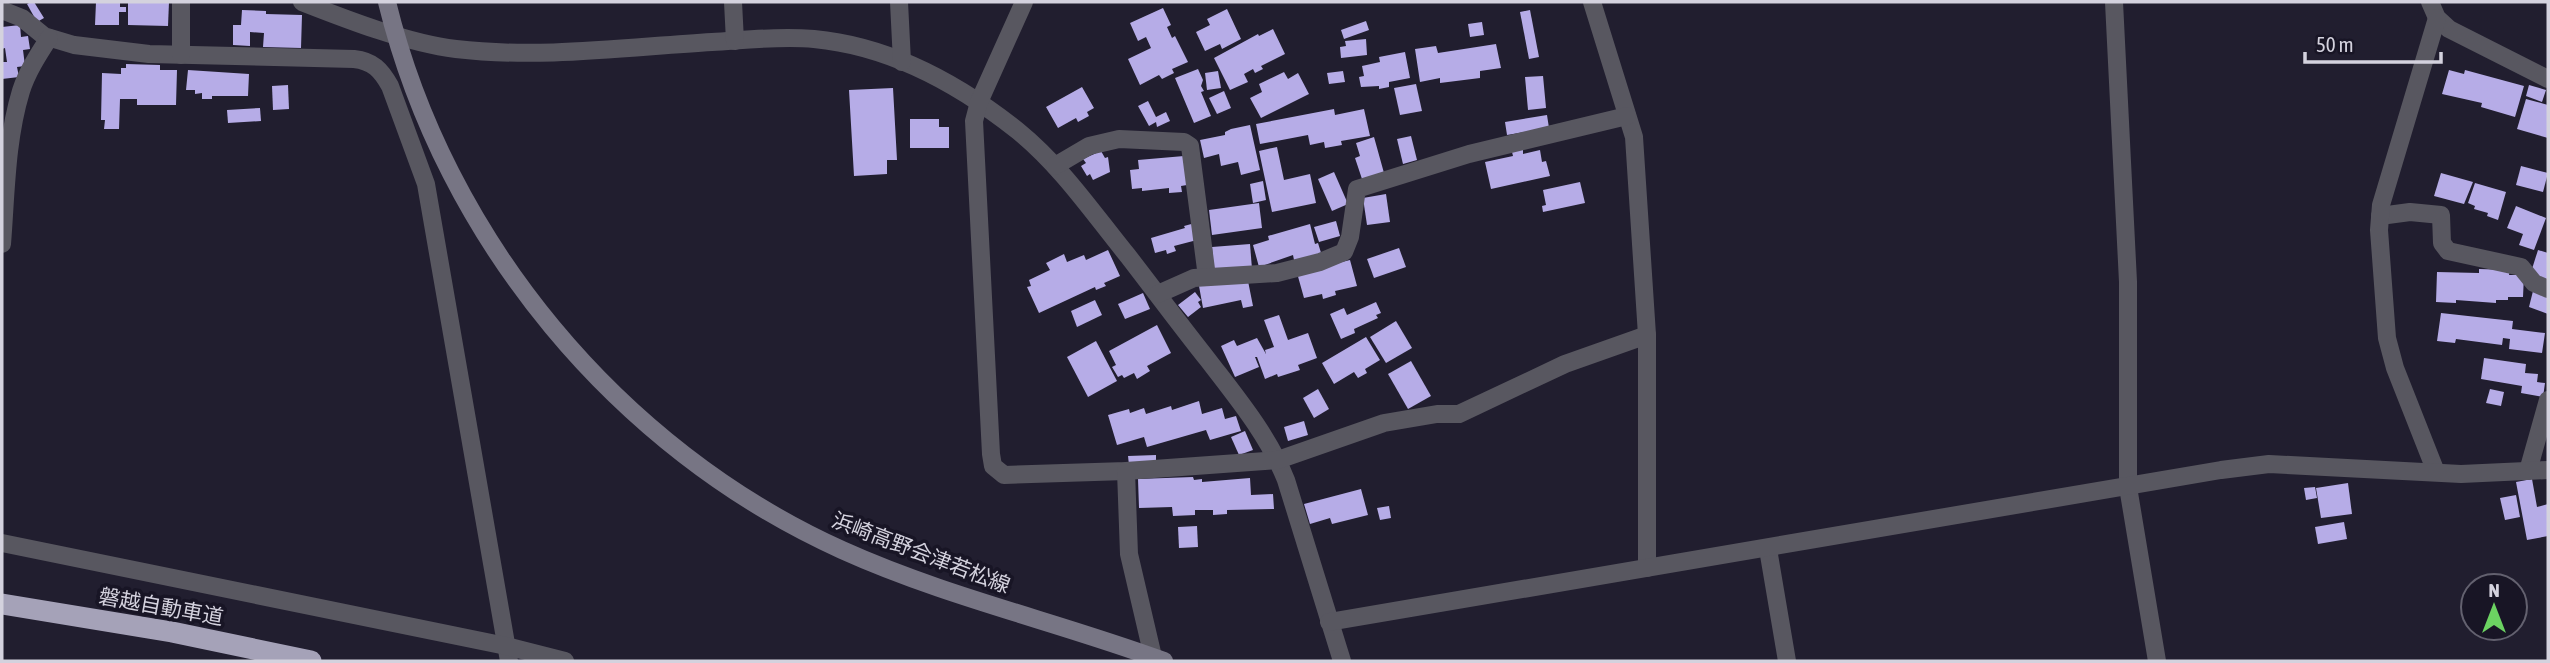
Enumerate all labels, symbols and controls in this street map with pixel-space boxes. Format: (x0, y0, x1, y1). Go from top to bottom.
scale bar (2305, 21, 2442, 65)
text: 50 m (2316, 32, 2354, 56)
street label: 浜崎高野会津若松線 (829, 507, 1014, 597)
north arrow (2459, 572, 2529, 642)
text: N (2488, 579, 2500, 601)
street label: 磐越自動車道 (97, 583, 225, 629)

